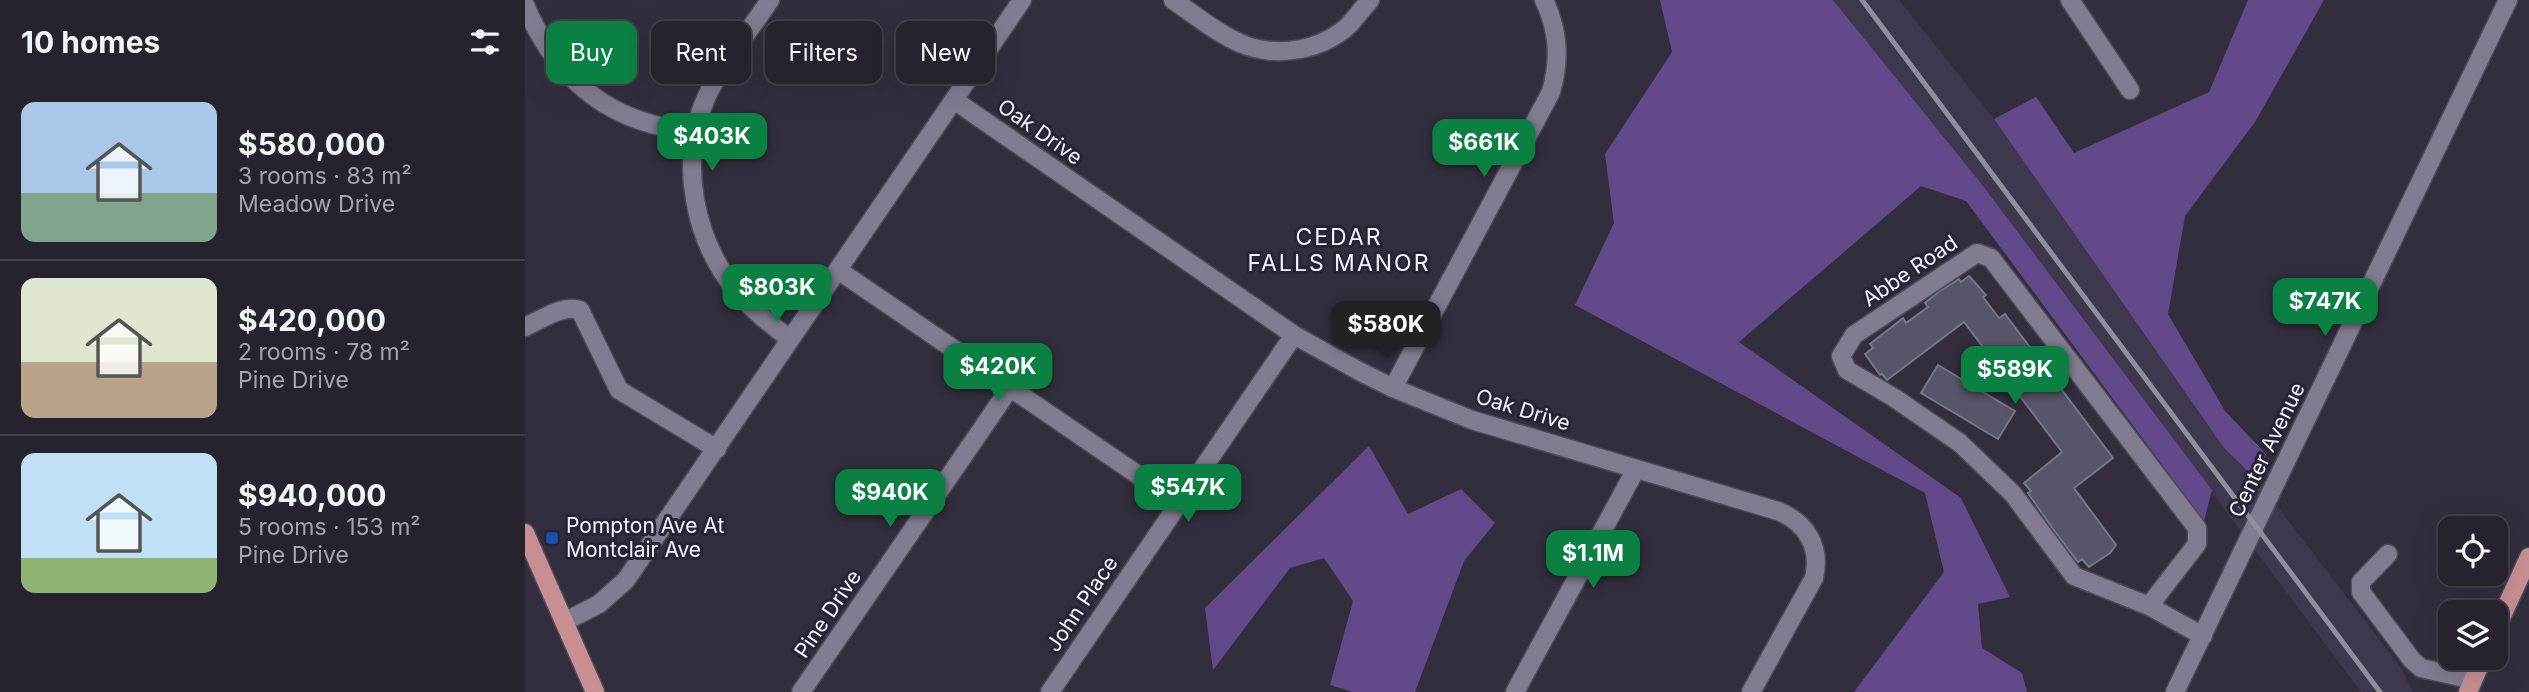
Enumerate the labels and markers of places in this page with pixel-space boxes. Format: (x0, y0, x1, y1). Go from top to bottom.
pin: $403K (663, 114, 761, 173)
pin: $661K (1435, 120, 1533, 179)
pin: $803K (728, 264, 826, 324)
pin: $747K (2276, 278, 2374, 338)
pin: $580K (1337, 302, 1435, 361)
pin: $420K (949, 344, 1047, 403)
pin: $589K (1966, 346, 2064, 406)
pin: $547K (1139, 464, 1237, 524)
pin: $940K (841, 470, 939, 529)
place label: Pompton Ave At Montclair Ave (566, 513, 724, 562)
marker: Pompton Ave At Montclair Ave (544, 530, 560, 546)
pin: $1.1M (1544, 530, 1642, 590)

